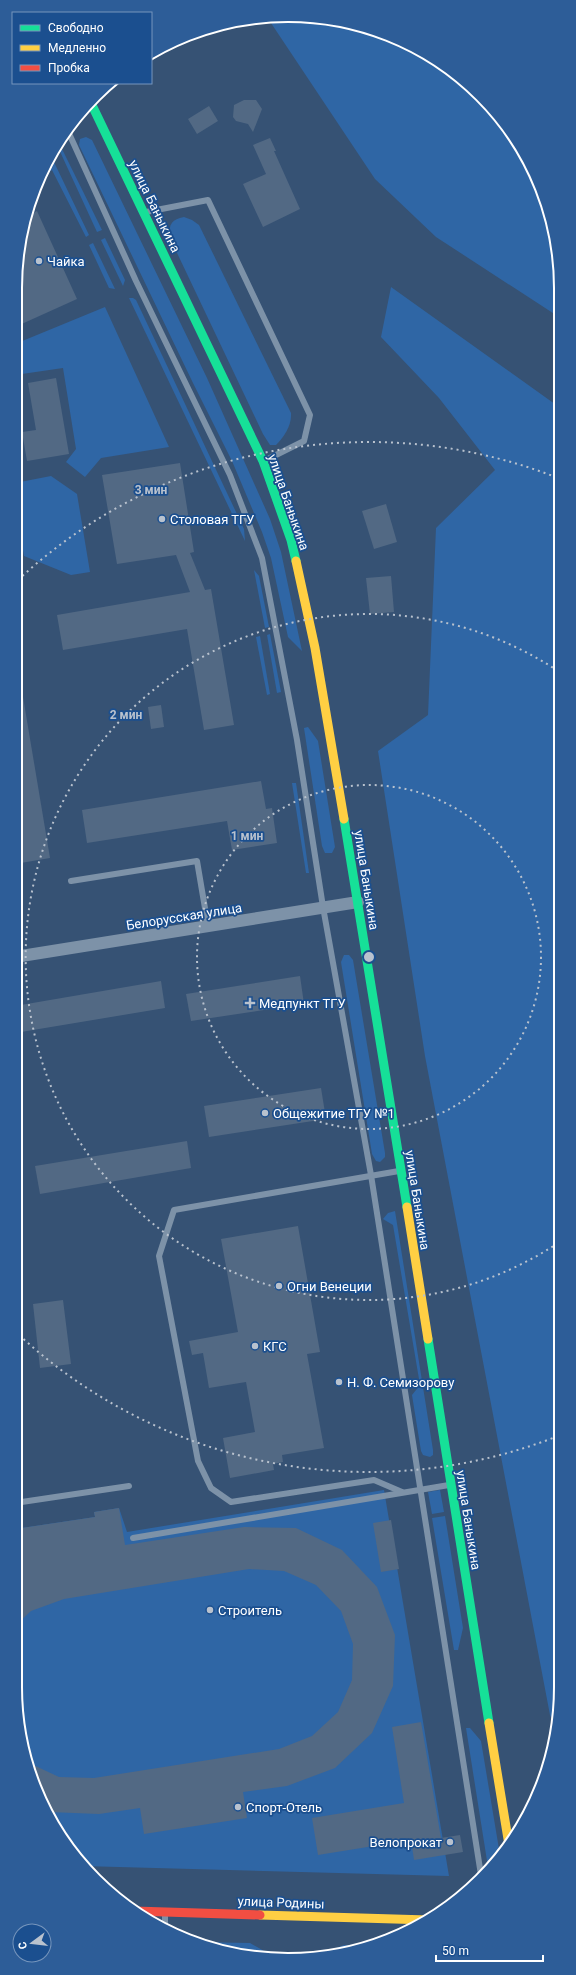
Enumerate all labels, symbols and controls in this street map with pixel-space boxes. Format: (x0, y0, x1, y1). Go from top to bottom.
legend (12, 12, 152, 84)
text: Свободно (48, 21, 104, 35)
text: Медленно (48, 41, 106, 55)
text: Пробка (48, 61, 90, 75)
street label: улица Баныкина (126, 158, 183, 255)
place label: Чайка (47, 254, 85, 269)
marker: Чайка (34, 256, 44, 266)
street label: улица Баныкина (265, 452, 312, 552)
text: 3 мин (135, 483, 167, 497)
place label: Столовая ТГУ (170, 512, 254, 527)
marker: Столовая ТГУ (157, 514, 167, 524)
text: 2 мин (110, 708, 142, 722)
text: 1 мин (231, 829, 263, 843)
street label: улица Баныкина (351, 829, 382, 931)
street label: Белорусская улица (125, 900, 243, 933)
centre of rings (362, 950, 376, 964)
place label: Медпункт ТГУ (259, 996, 346, 1011)
marker: Медпункт ТГУ (244, 997, 256, 1009)
place label: Общежитие ТГУ №1 (273, 1106, 395, 1121)
marker: Общежитие ТГУ №1 (260, 1108, 270, 1118)
street label: улица Баныкина (402, 1149, 433, 1251)
place label: Огни Венеции (287, 1279, 372, 1294)
marker: Огни Венеции (274, 1281, 284, 1291)
place label: КГС (263, 1339, 287, 1354)
marker: КГС (250, 1341, 260, 1351)
place label: Н. Ф. Семизорову (347, 1375, 454, 1390)
marker: Н. Ф. Семизорову (334, 1377, 344, 1387)
street label: улица Баныкина (453, 1469, 484, 1571)
place label: Строитель (218, 1603, 282, 1618)
marker: Строитель (205, 1605, 215, 1615)
place label: Спорт-Отель (246, 1800, 322, 1815)
marker: Спорт-Отель (233, 1802, 243, 1812)
place label: Велопрокат (370, 1835, 442, 1850)
marker: Велопрокат (445, 1837, 455, 1847)
street label: улица Родины (237, 1893, 325, 1912)
north arrow (12, 1923, 52, 1963)
scale bar (436, 1937, 543, 1963)
text: С (16, 1940, 30, 1951)
text: 50 m (442, 1944, 469, 1958)

